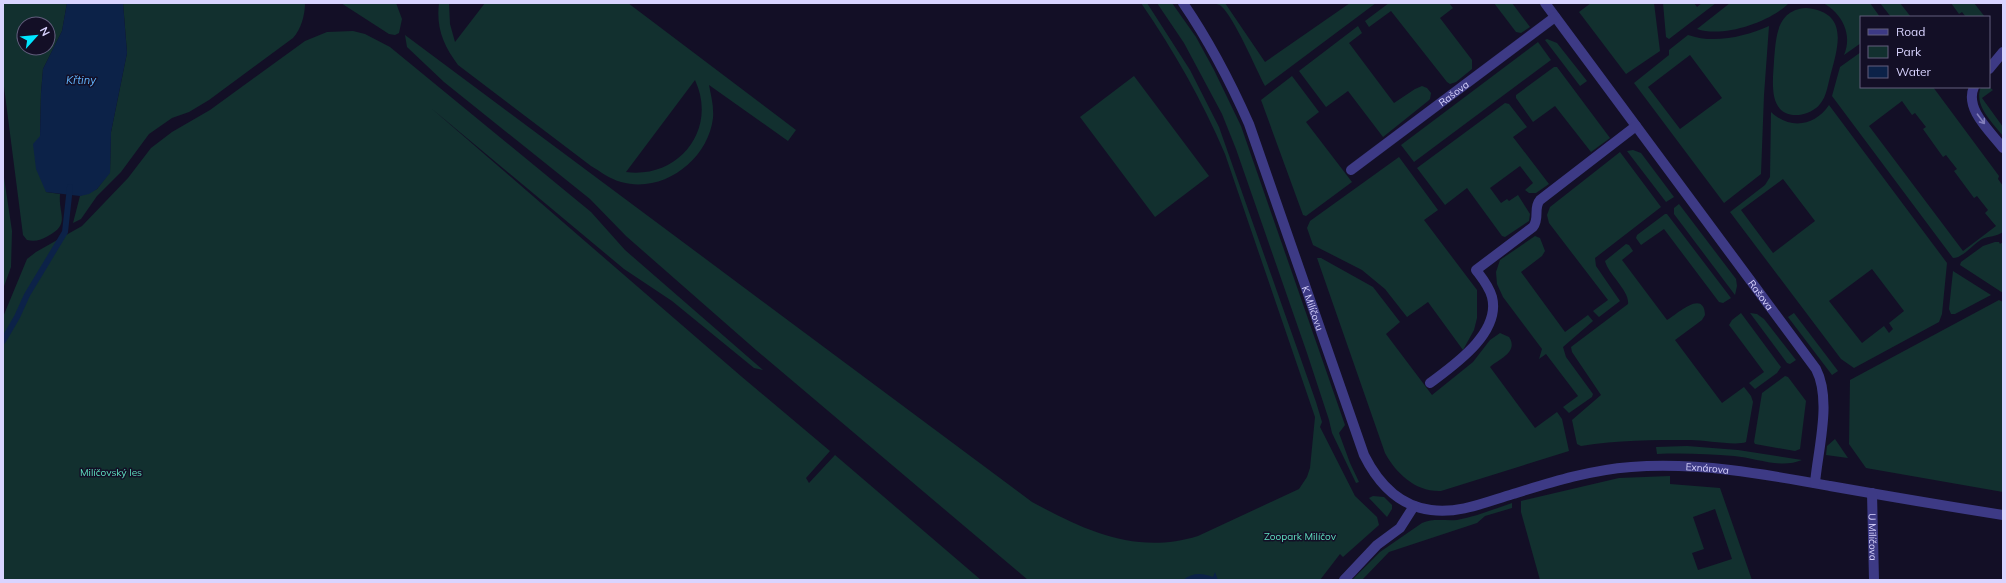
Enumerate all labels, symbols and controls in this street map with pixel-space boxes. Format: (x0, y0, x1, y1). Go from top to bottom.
north arrow (16, 16, 56, 56)
legend (1860, 16, 1990, 88)
text: Road (1896, 24, 1925, 39)
text: N (37, 25, 53, 38)
text: Park (1896, 44, 1922, 59)
text: Water (1896, 64, 1932, 79)
water label: Křtiny (66, 73, 97, 87)
street label: Rašova (1436, 78, 1471, 109)
one-way arrow (1977, 114, 1986, 125)
street label: Rašova (1745, 277, 1777, 313)
street label: K Milíčovu (1299, 284, 1327, 332)
street label: Exnárova (1685, 460, 1730, 476)
park label: Milíčovský les (80, 466, 142, 479)
street label: U Milíčova (1866, 513, 1880, 561)
park label: Zoopark Milíčov (1264, 530, 1337, 543)

